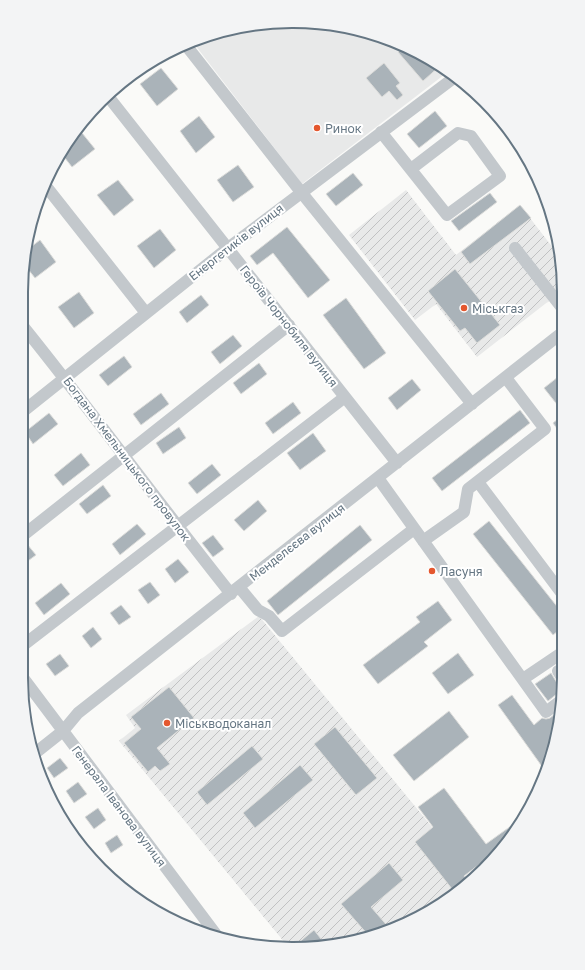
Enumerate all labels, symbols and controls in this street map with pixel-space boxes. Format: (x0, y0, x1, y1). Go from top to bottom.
place label: Ринок (325, 121, 362, 136)
marker: Ринок (312, 123, 322, 133)
street label: Енергетиків вулиця (186, 200, 286, 284)
street label: Героїв Чорнобиля вулиця (237, 262, 341, 390)
place label: Міськгаз (472, 301, 524, 316)
marker: Міськгаз (459, 303, 469, 313)
street label: Богдана Хмельницького провулок (60, 374, 194, 544)
street label: Менделєєва вулиця (246, 500, 348, 584)
place label: Ласуня (440, 564, 483, 579)
marker: Ласуня (427, 566, 437, 576)
place label: Міськводоканал (175, 716, 271, 731)
marker: Міськводоканал (162, 718, 172, 728)
street label: Генерала Іванова вулиця (69, 742, 169, 870)

